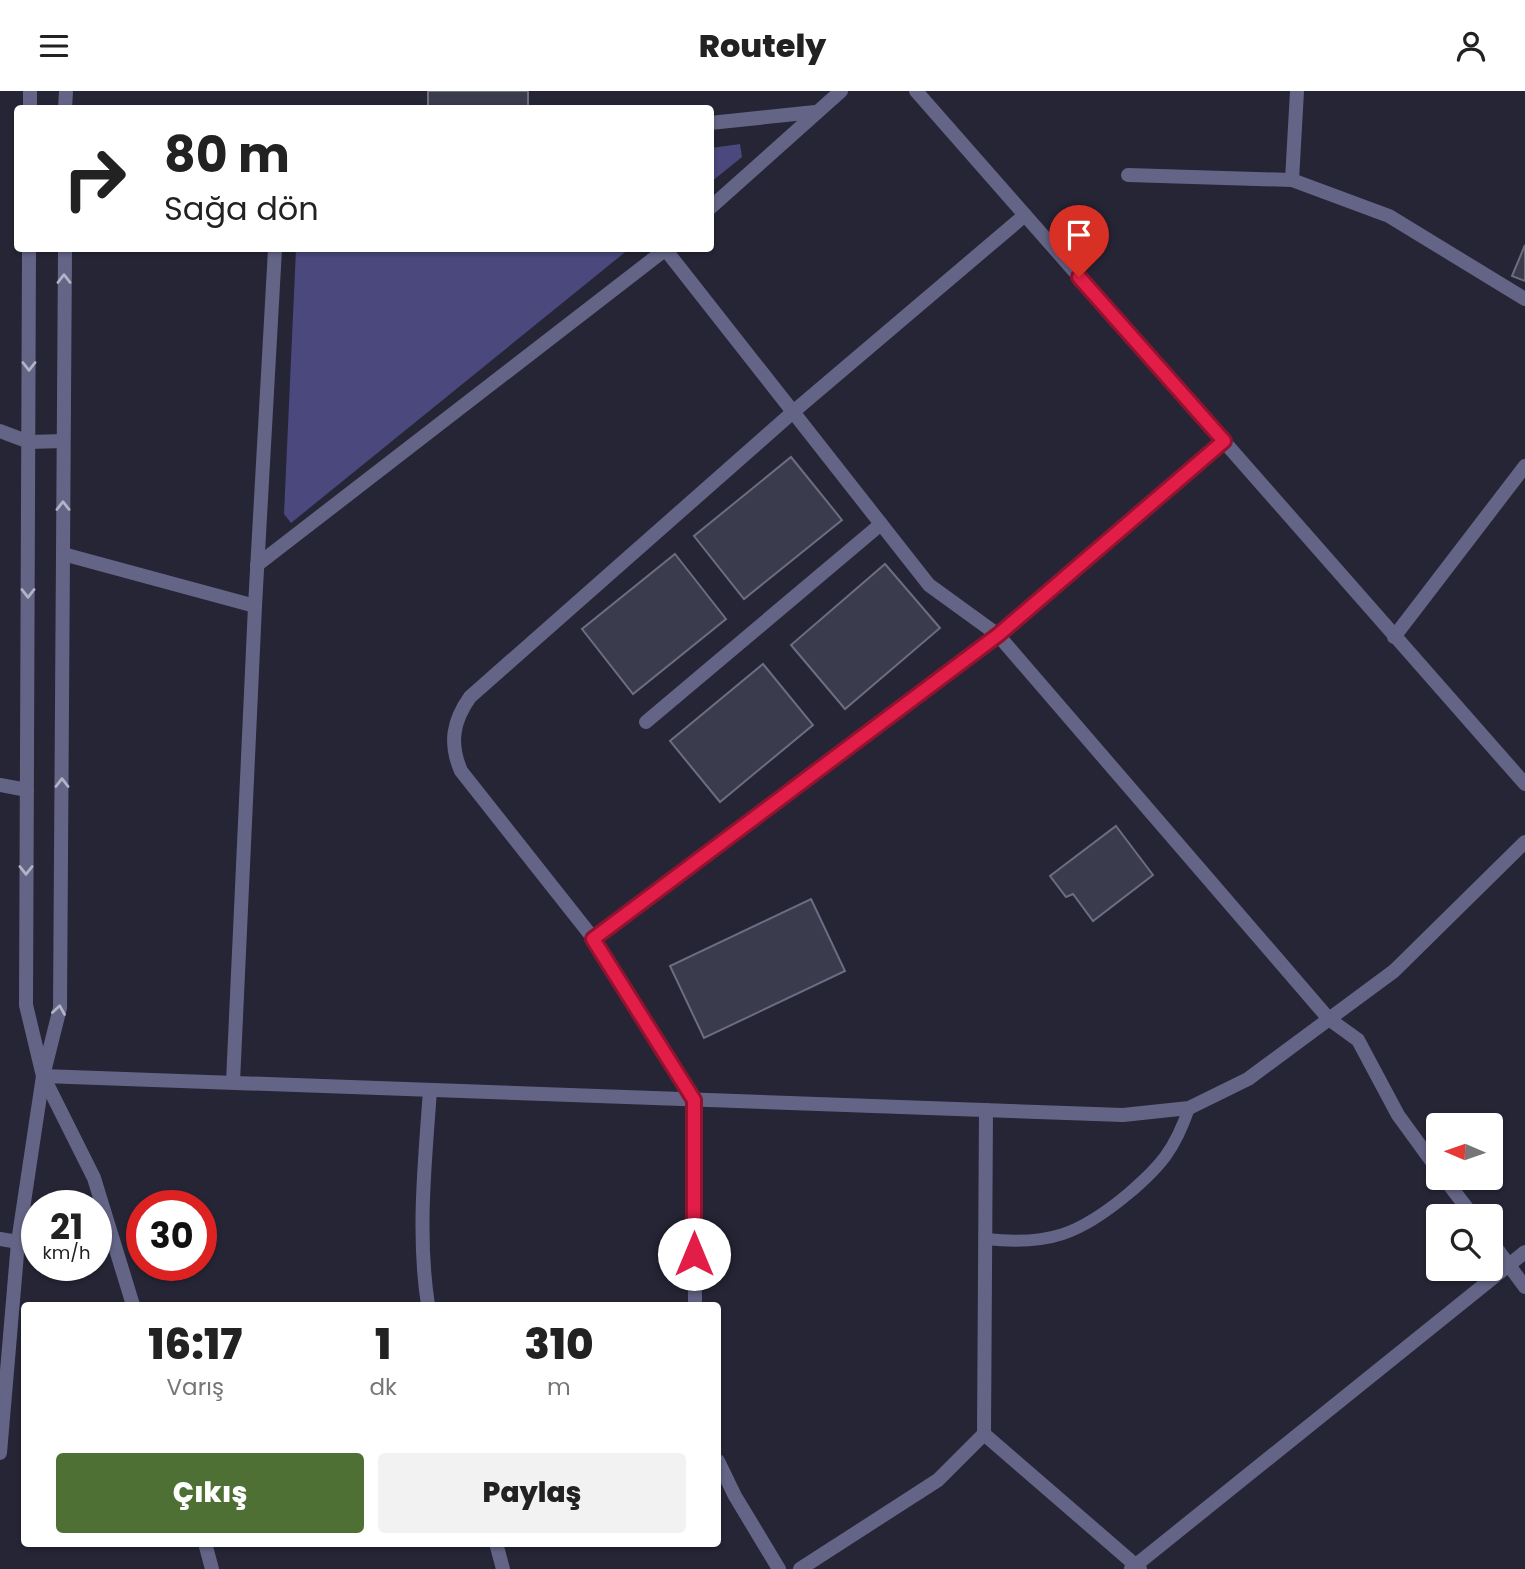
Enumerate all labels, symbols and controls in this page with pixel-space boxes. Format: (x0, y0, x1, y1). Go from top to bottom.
text: Routely (699, 23, 826, 68)
icon: menu (35, 27, 73, 65)
icon: person (1452, 27, 1490, 65)
text: 80 m (164, 121, 290, 189)
icon: right (49, 133, 140, 224)
text: Sağa dön (164, 186, 319, 231)
pin (1049, 205, 1109, 277)
icon: arrive (1060, 216, 1098, 254)
one-way arrow (57, 273, 72, 284)
one-way arrow (21, 361, 37, 371)
one-way arrow (55, 501, 71, 511)
one-way arrow (20, 588, 36, 599)
one-way arrow (54, 777, 70, 788)
one-way arrow (18, 865, 34, 875)
one-way arrow (51, 1004, 66, 1016)
north arrow (1426, 1113, 1503, 1190)
map controls (1426, 1113, 1503, 1281)
speed limit sign: 30 (126, 1190, 217, 1281)
text: 21 (50, 1202, 83, 1251)
button: search (1426, 1204, 1503, 1281)
position arrow (657, 1217, 731, 1291)
text: km/h (43, 1240, 90, 1265)
text: 16:17 (148, 1315, 242, 1374)
text: 1 (375, 1315, 391, 1374)
text: 310 (524, 1315, 594, 1374)
text: Varış (167, 1371, 224, 1403)
text: dk (369, 1371, 397, 1403)
text: m (547, 1371, 571, 1403)
button: Çıkış (56, 1453, 364, 1533)
button: Paylaş (378, 1453, 686, 1533)

